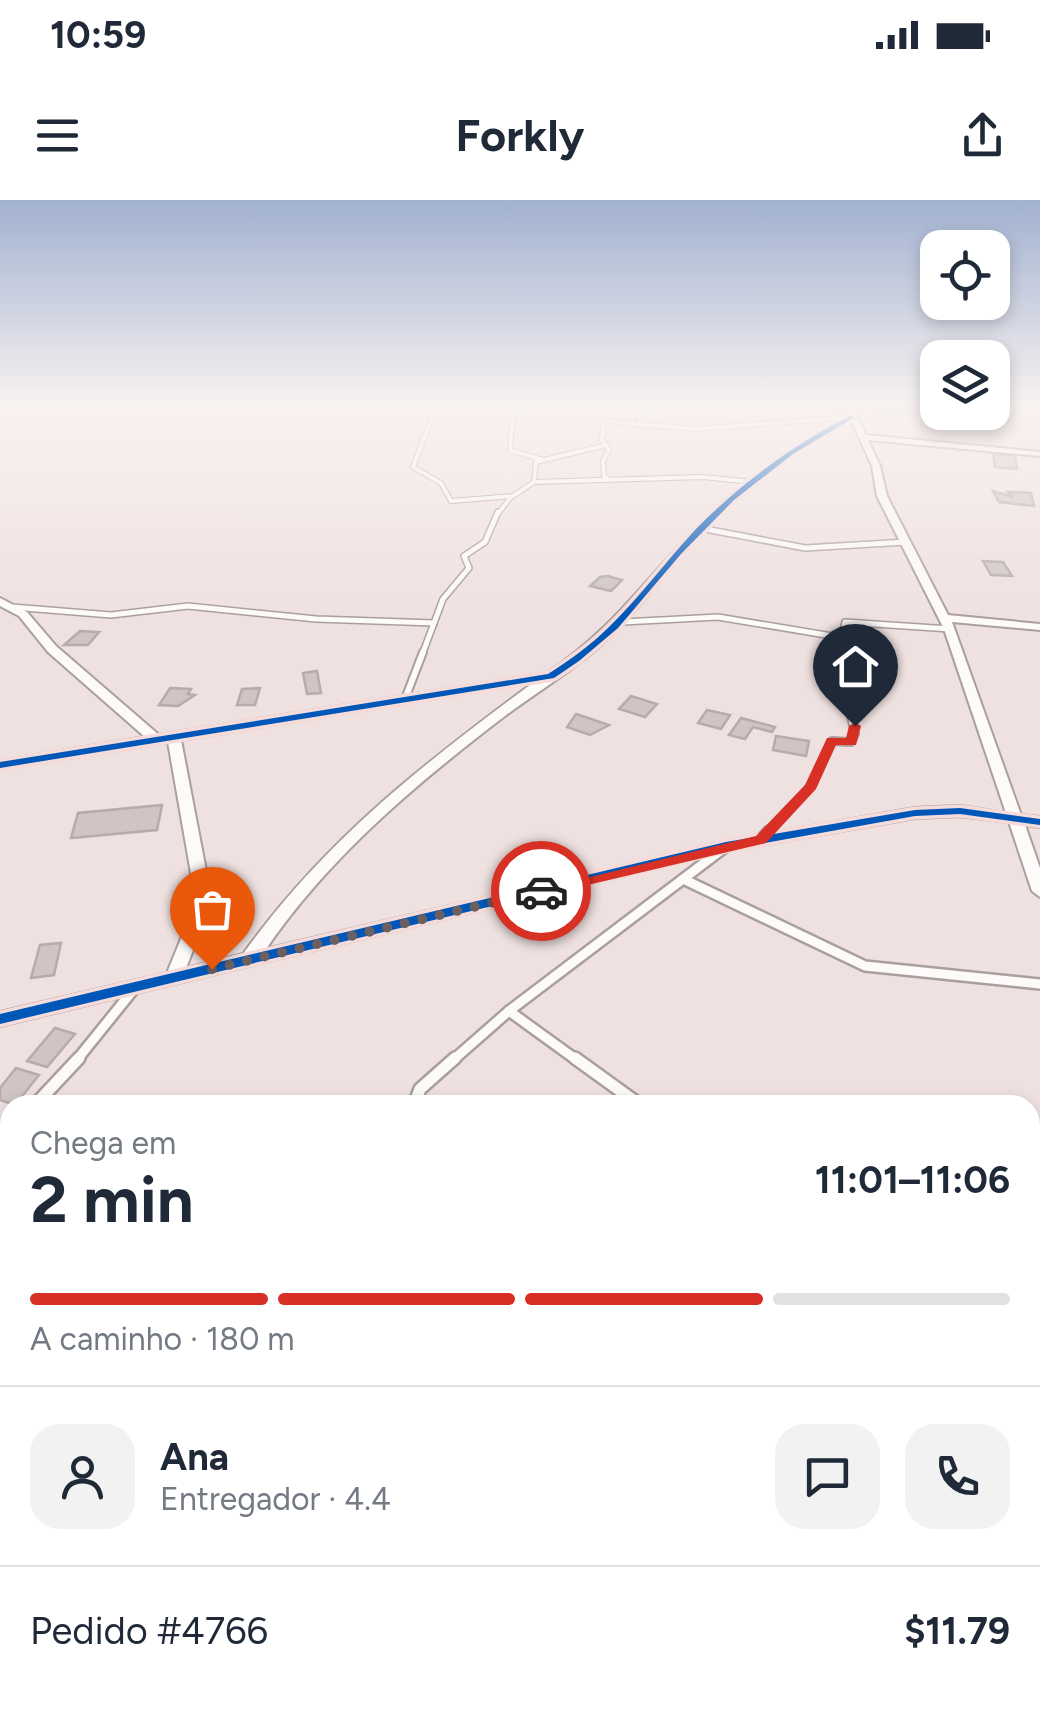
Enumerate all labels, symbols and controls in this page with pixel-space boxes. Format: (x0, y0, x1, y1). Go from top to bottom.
text: 10:59 (50, 12, 146, 58)
icon: menu (30, 108, 85, 163)
text: Forkly (456, 108, 584, 162)
icon: share (955, 108, 1010, 163)
map controls (920, 230, 1010, 430)
button: locate (920, 230, 1010, 320)
button: layers (920, 340, 1010, 430)
pin (813, 624, 898, 727)
icon: home (828, 639, 883, 694)
courier (491, 841, 591, 941)
icon: car (514, 864, 569, 919)
pin (170, 867, 255, 970)
icon: bag (185, 882, 240, 937)
text: Chega em (30, 1124, 176, 1162)
text: 11:01–11:06 (815, 1157, 1010, 1203)
text: 2 min (30, 1160, 194, 1238)
text: A caminho · 180 m (30, 1320, 295, 1358)
button: person (30, 1424, 135, 1529)
button: chat (775, 1424, 880, 1529)
button: phone (905, 1424, 1010, 1529)
text: Ana (160, 1434, 229, 1480)
text: Entregador · 4.4 (160, 1480, 391, 1518)
text: Pedido #4766 (30, 1608, 268, 1654)
text: $11.79 (904, 1608, 1010, 1654)

